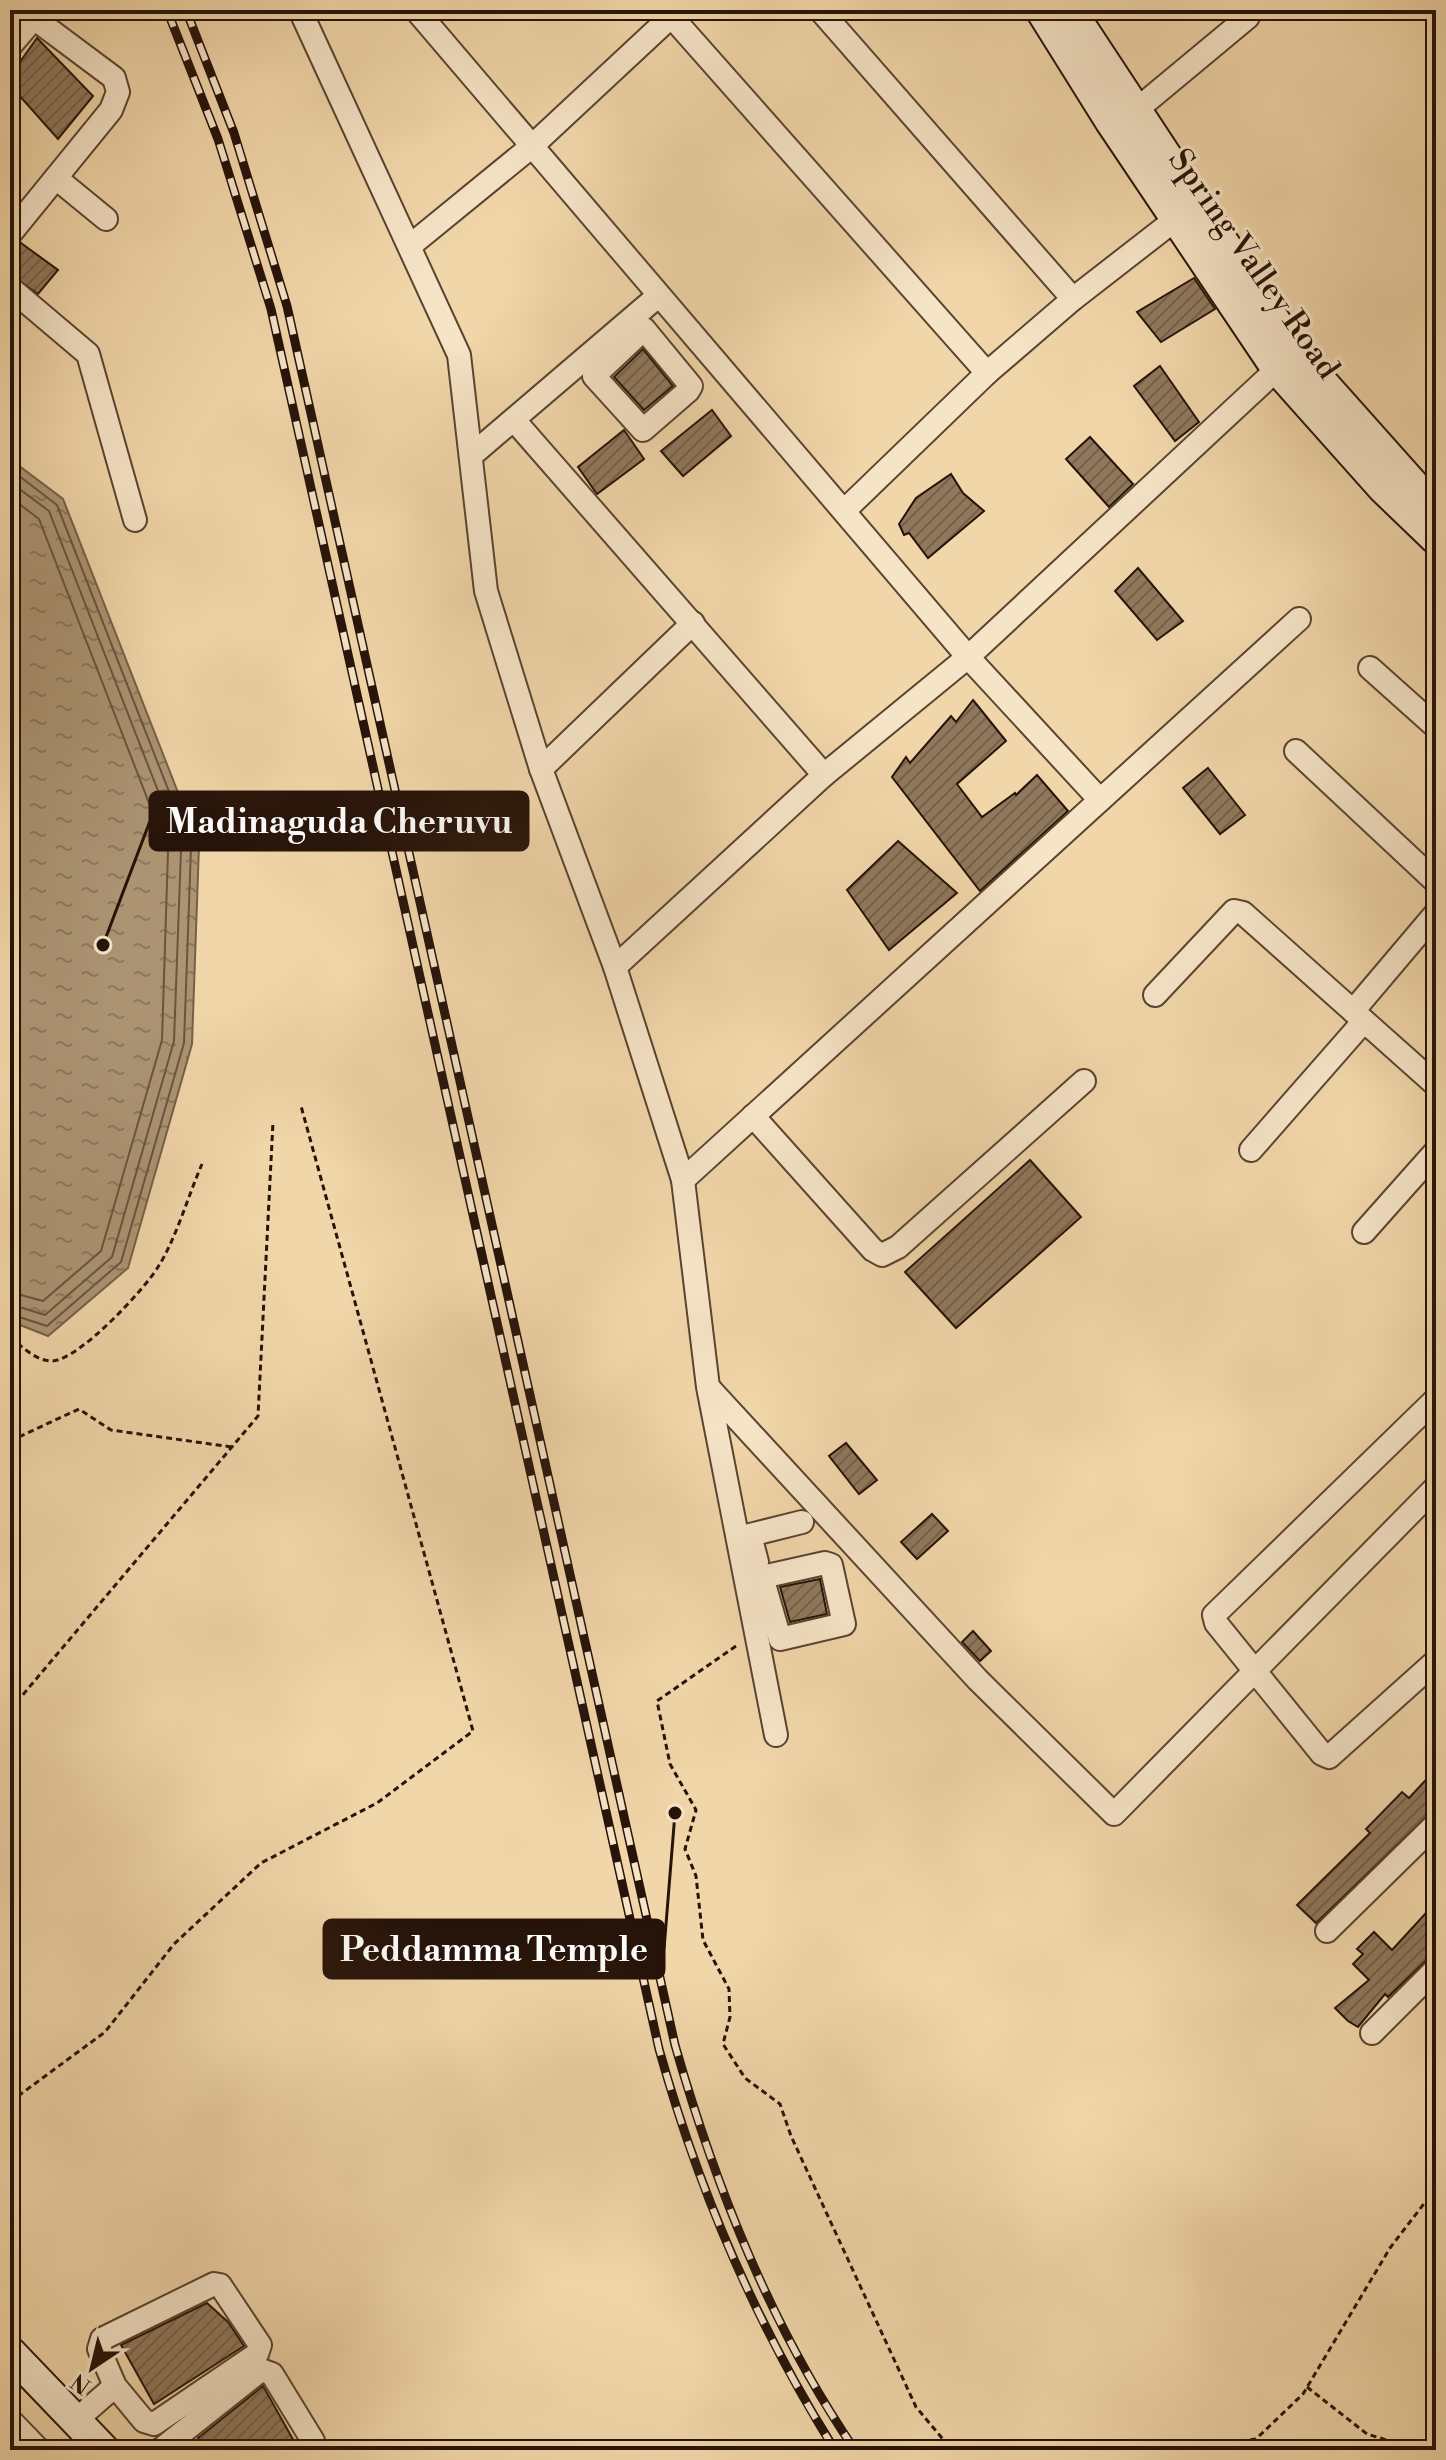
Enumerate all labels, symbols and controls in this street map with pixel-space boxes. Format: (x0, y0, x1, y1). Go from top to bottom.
street label: Spring Valley Road (1160, 141, 1348, 387)
callout: Madinaguda Cheruvu (150, 792, 528, 850)
text: Madinaguda Cheruvu (166, 802, 513, 844)
callout: Peddamma Temple (324, 1920, 664, 1978)
text: Peddamma Temple (340, 1930, 648, 1972)
north arrow (52, 2328, 132, 2408)
text: N (66, 2367, 96, 2399)

